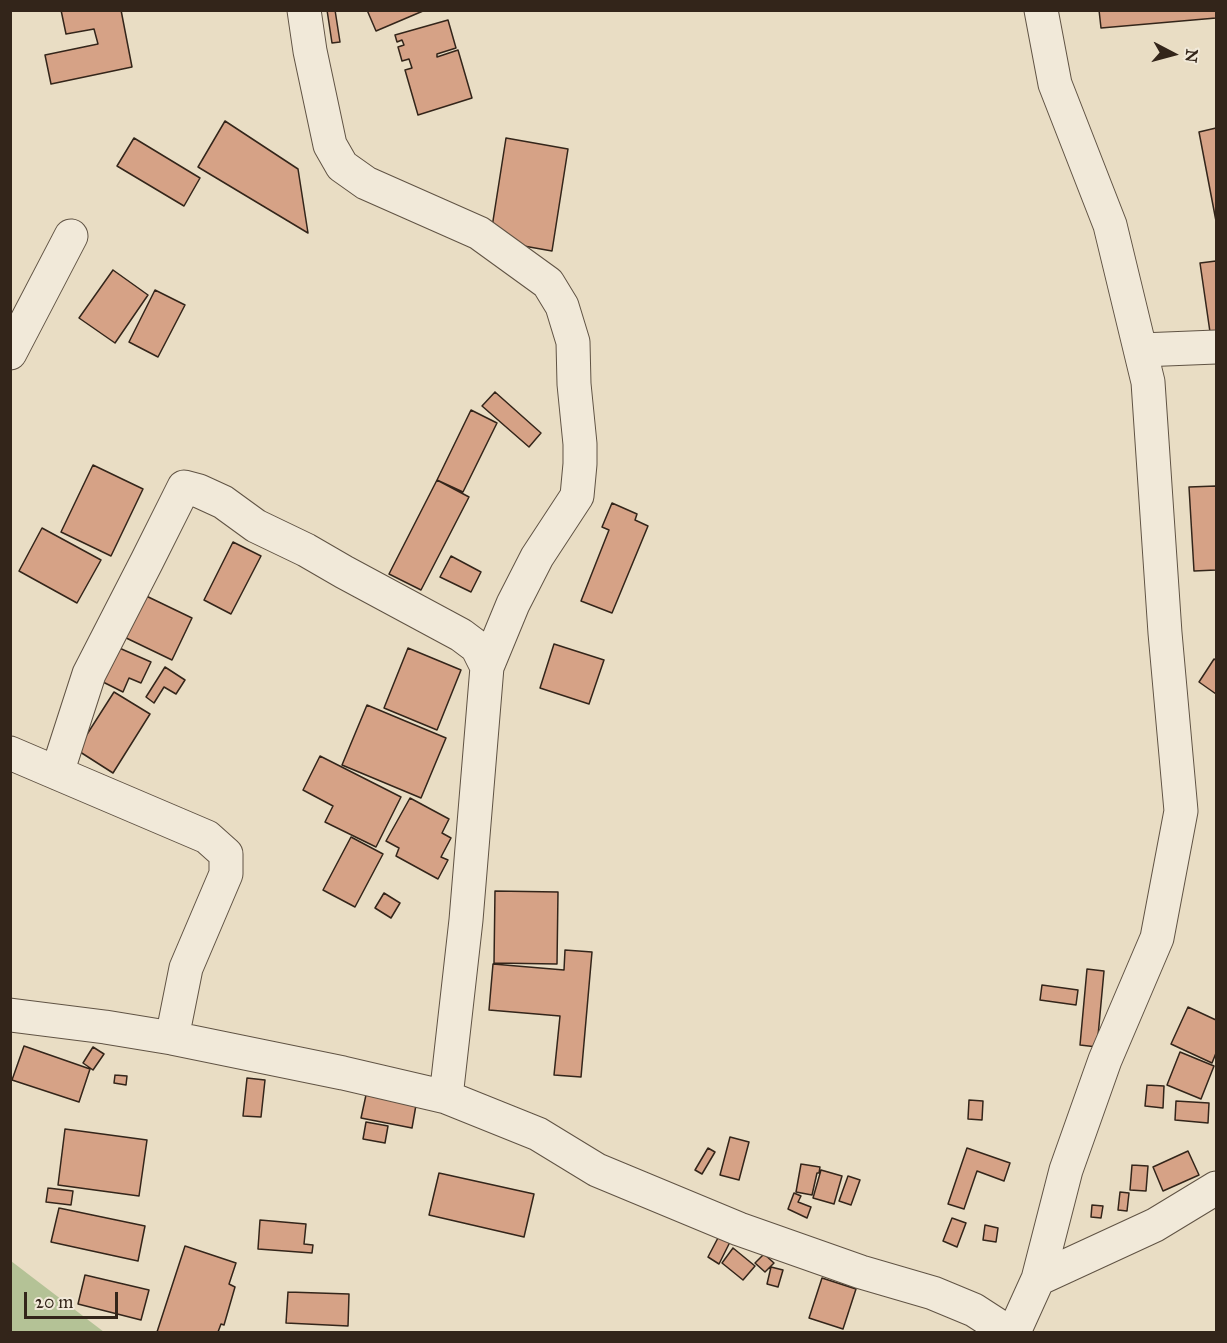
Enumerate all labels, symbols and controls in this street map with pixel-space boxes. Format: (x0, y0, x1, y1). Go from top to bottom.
north arrow (1143, 24, 1203, 84)
text: N (1181, 48, 1202, 64)
scale bar (27, 1280, 122, 1318)
text: 20 m (35, 1291, 73, 1313)

